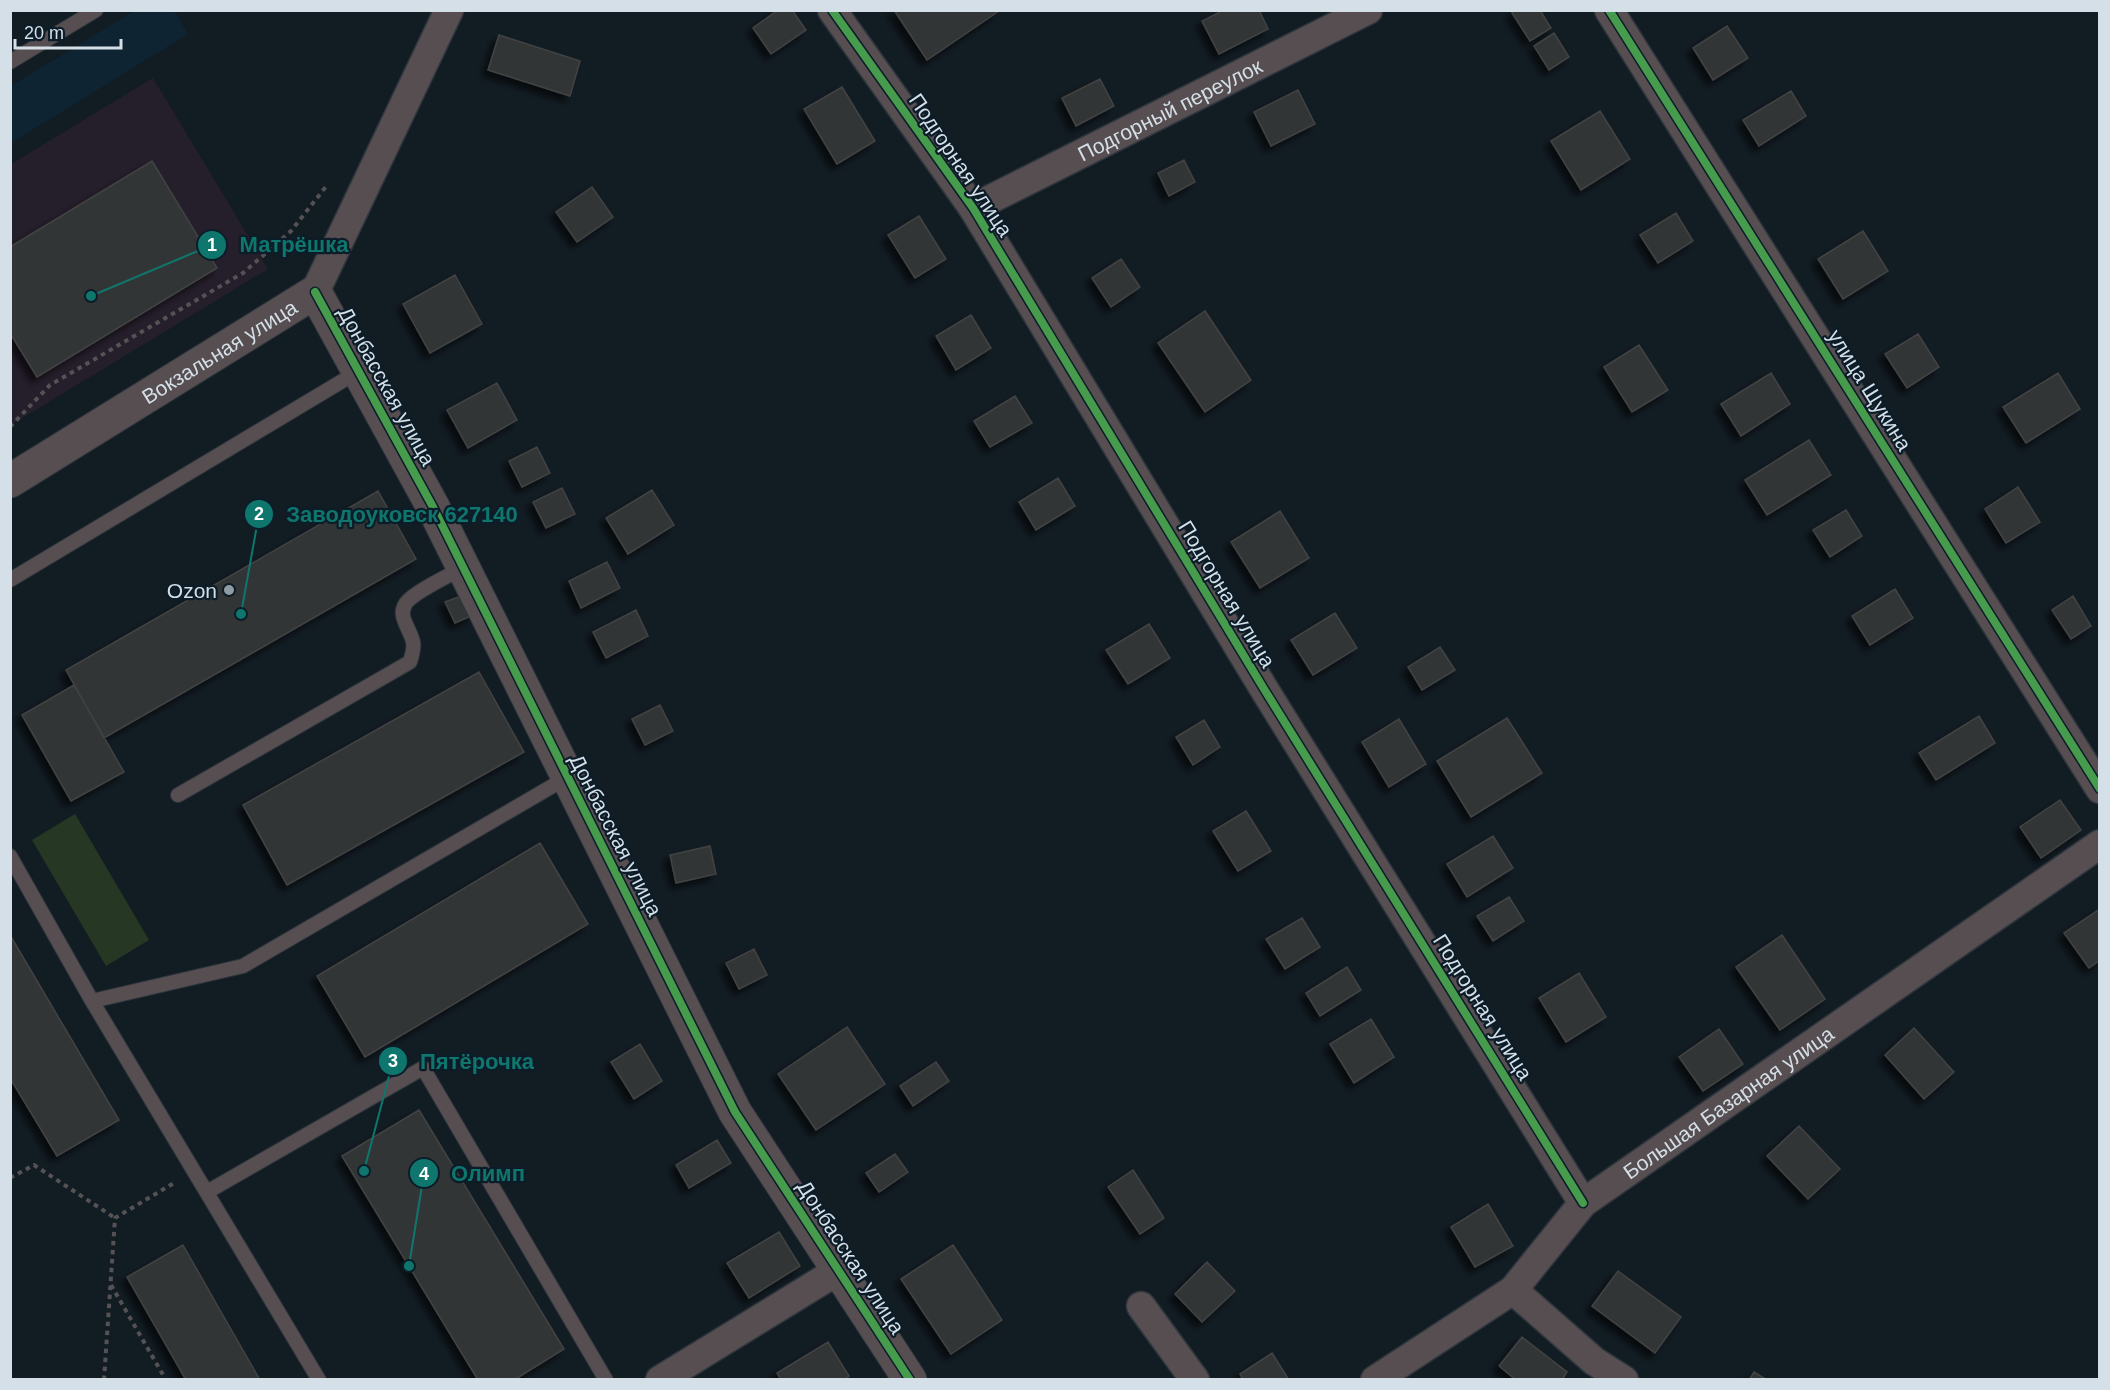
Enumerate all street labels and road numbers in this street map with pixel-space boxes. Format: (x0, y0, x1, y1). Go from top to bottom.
street label: Подгорный переулок (1074, 53, 1266, 165)
street label: Подгорная улица (905, 89, 1017, 241)
street label: Вокзальная улица (137, 295, 301, 408)
street label: Донбасская улица (334, 302, 440, 470)
street label: улица Щукина (1824, 325, 1917, 455)
street label: Подгорная улица (1174, 516, 1280, 672)
street label: Донбасская улица (565, 750, 667, 920)
street label: Подгорная улица (1429, 930, 1537, 1084)
street label: Большая Базарная улица (1619, 1021, 1838, 1183)
street label: Донбасская улица (793, 1176, 909, 1338)

